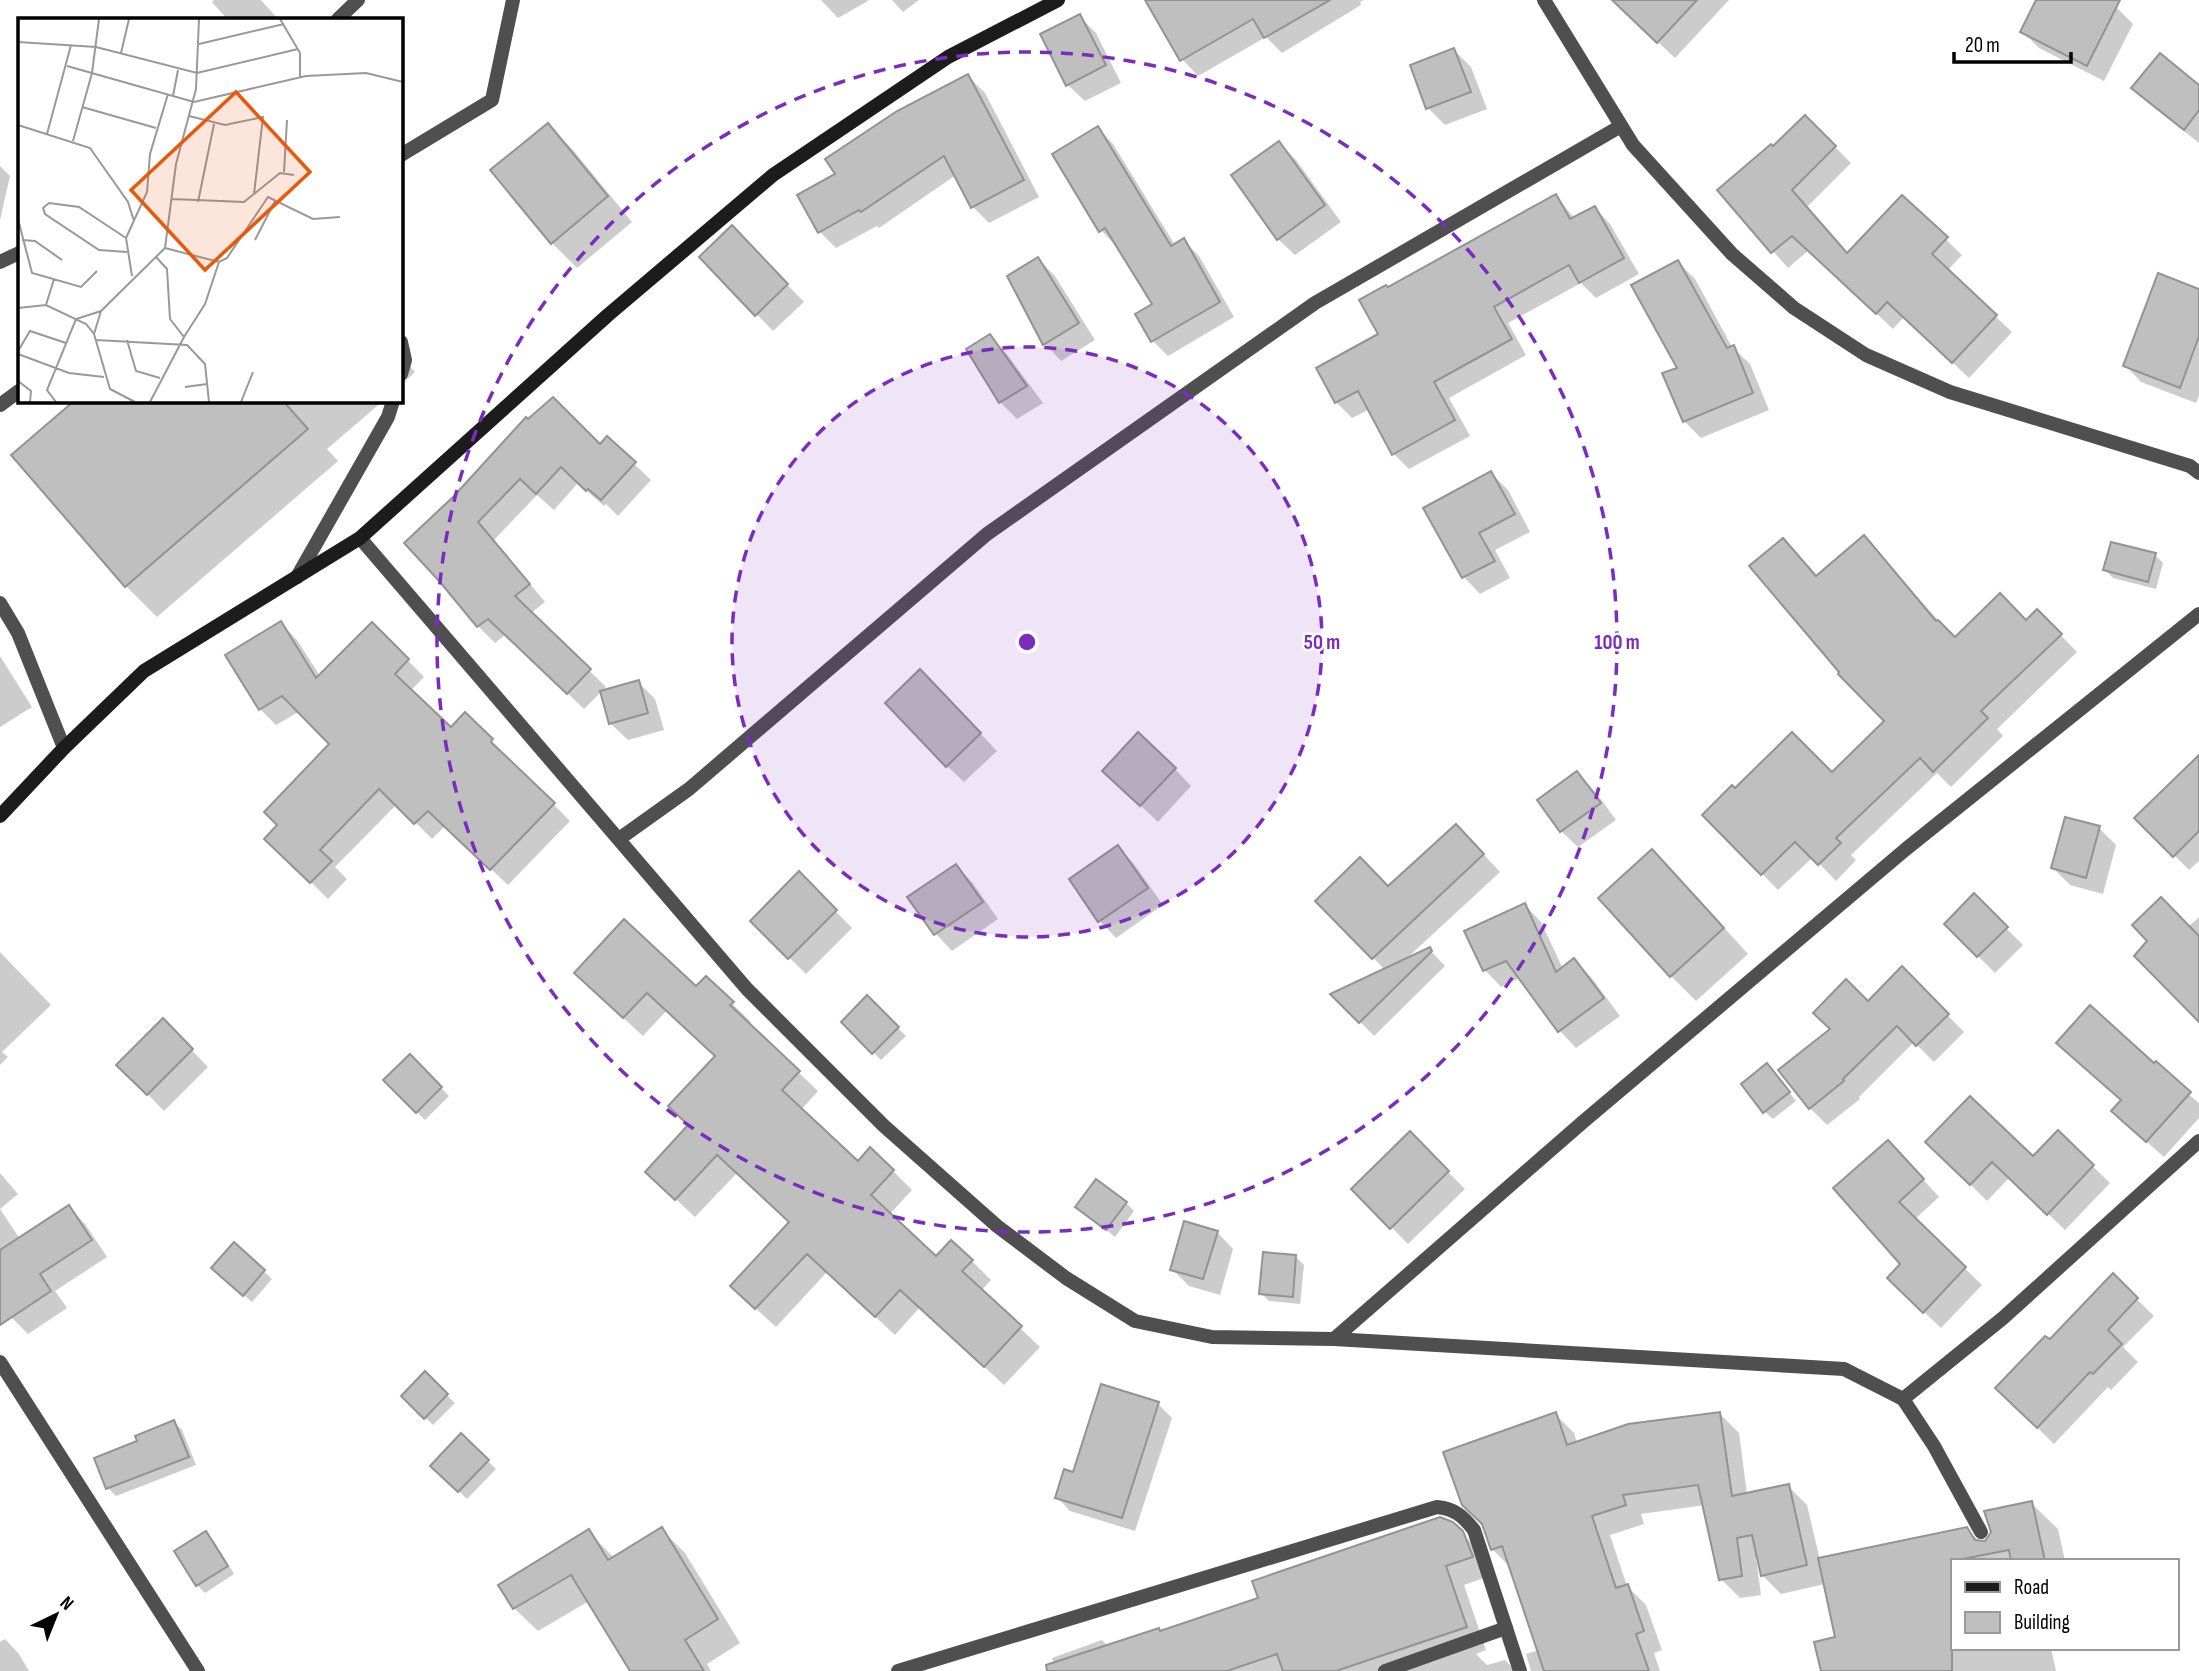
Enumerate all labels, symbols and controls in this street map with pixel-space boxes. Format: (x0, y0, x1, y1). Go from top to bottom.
inset map (18, 18, 402, 402)
scale bar (1954, 21, 2071, 65)
text: 20 m (1965, 33, 2000, 58)
centre of rings (1015, 630, 1039, 654)
text: 50 m (1304, 630, 1340, 655)
text: 100 m (1594, 630, 1640, 655)
legend (1951, 1559, 2178, 1650)
text: Road (2014, 1575, 2049, 1600)
north arrow (21, 1580, 91, 1650)
text: N (55, 1592, 78, 1616)
text: Building (2014, 1610, 2070, 1635)

